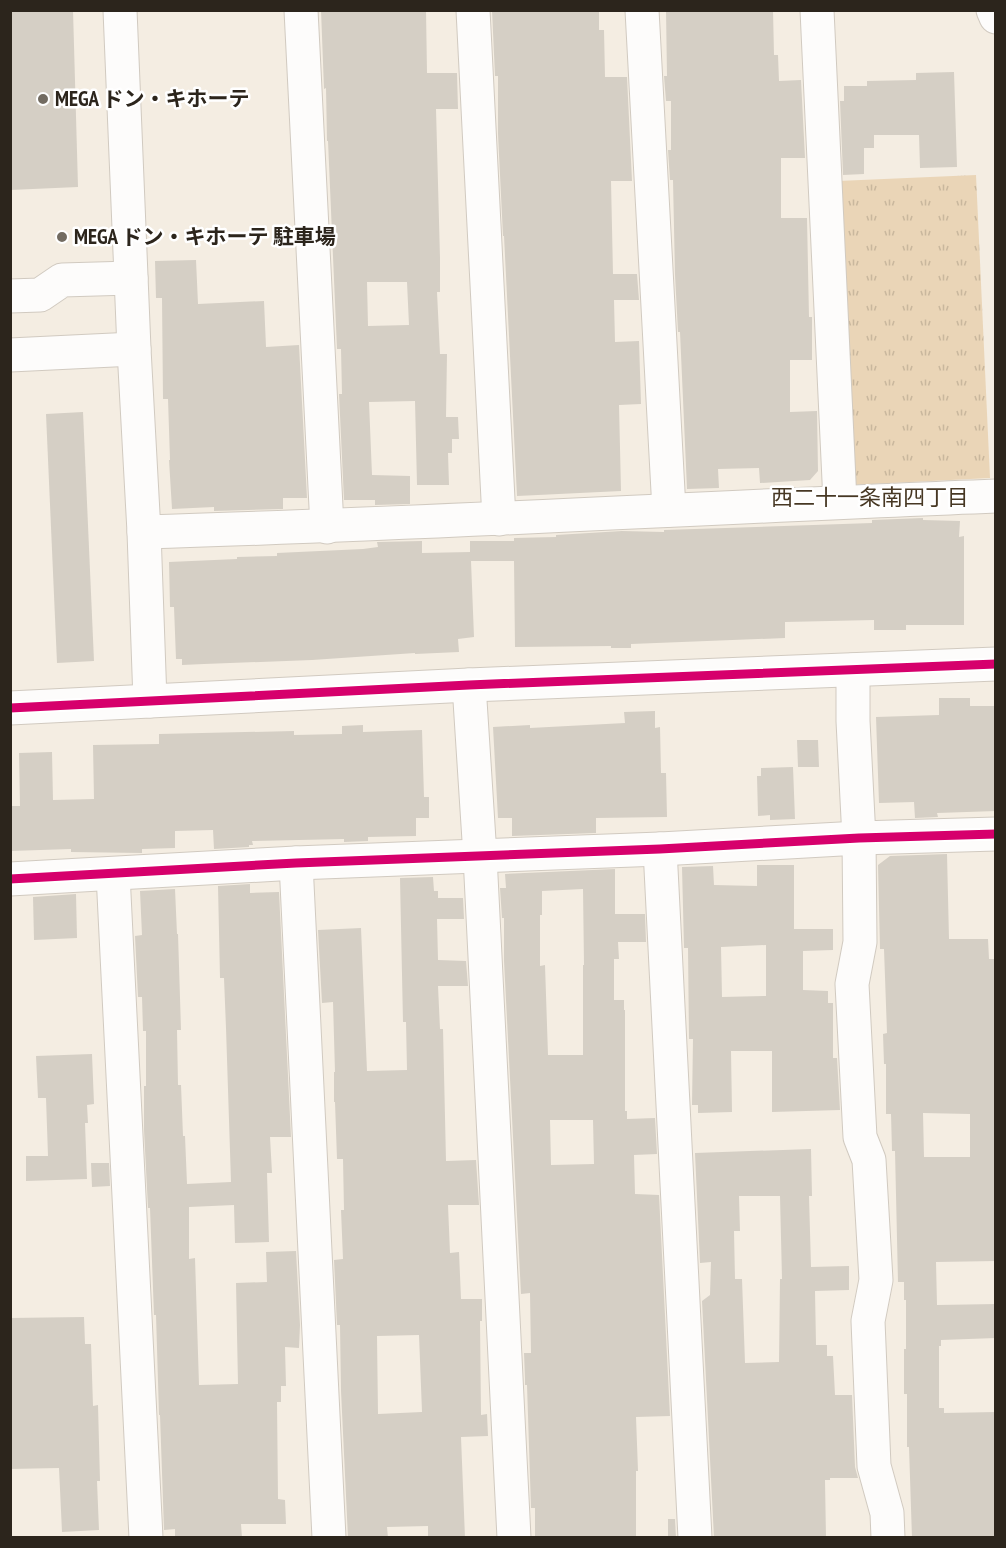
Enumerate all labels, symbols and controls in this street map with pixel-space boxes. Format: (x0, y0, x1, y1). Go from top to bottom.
place label: MEGA ドン・キホーテ (55, 85, 250, 112)
marker: MEGA ドン・キホーテ (36, 92, 50, 106)
place label: MEGA ドン・キホーテ 駐車場 (74, 223, 336, 250)
marker: MEGA ドン・キホーテ 駐車場 (55, 230, 69, 244)
district label: 西二十一条南四丁目 (771, 483, 969, 511)

